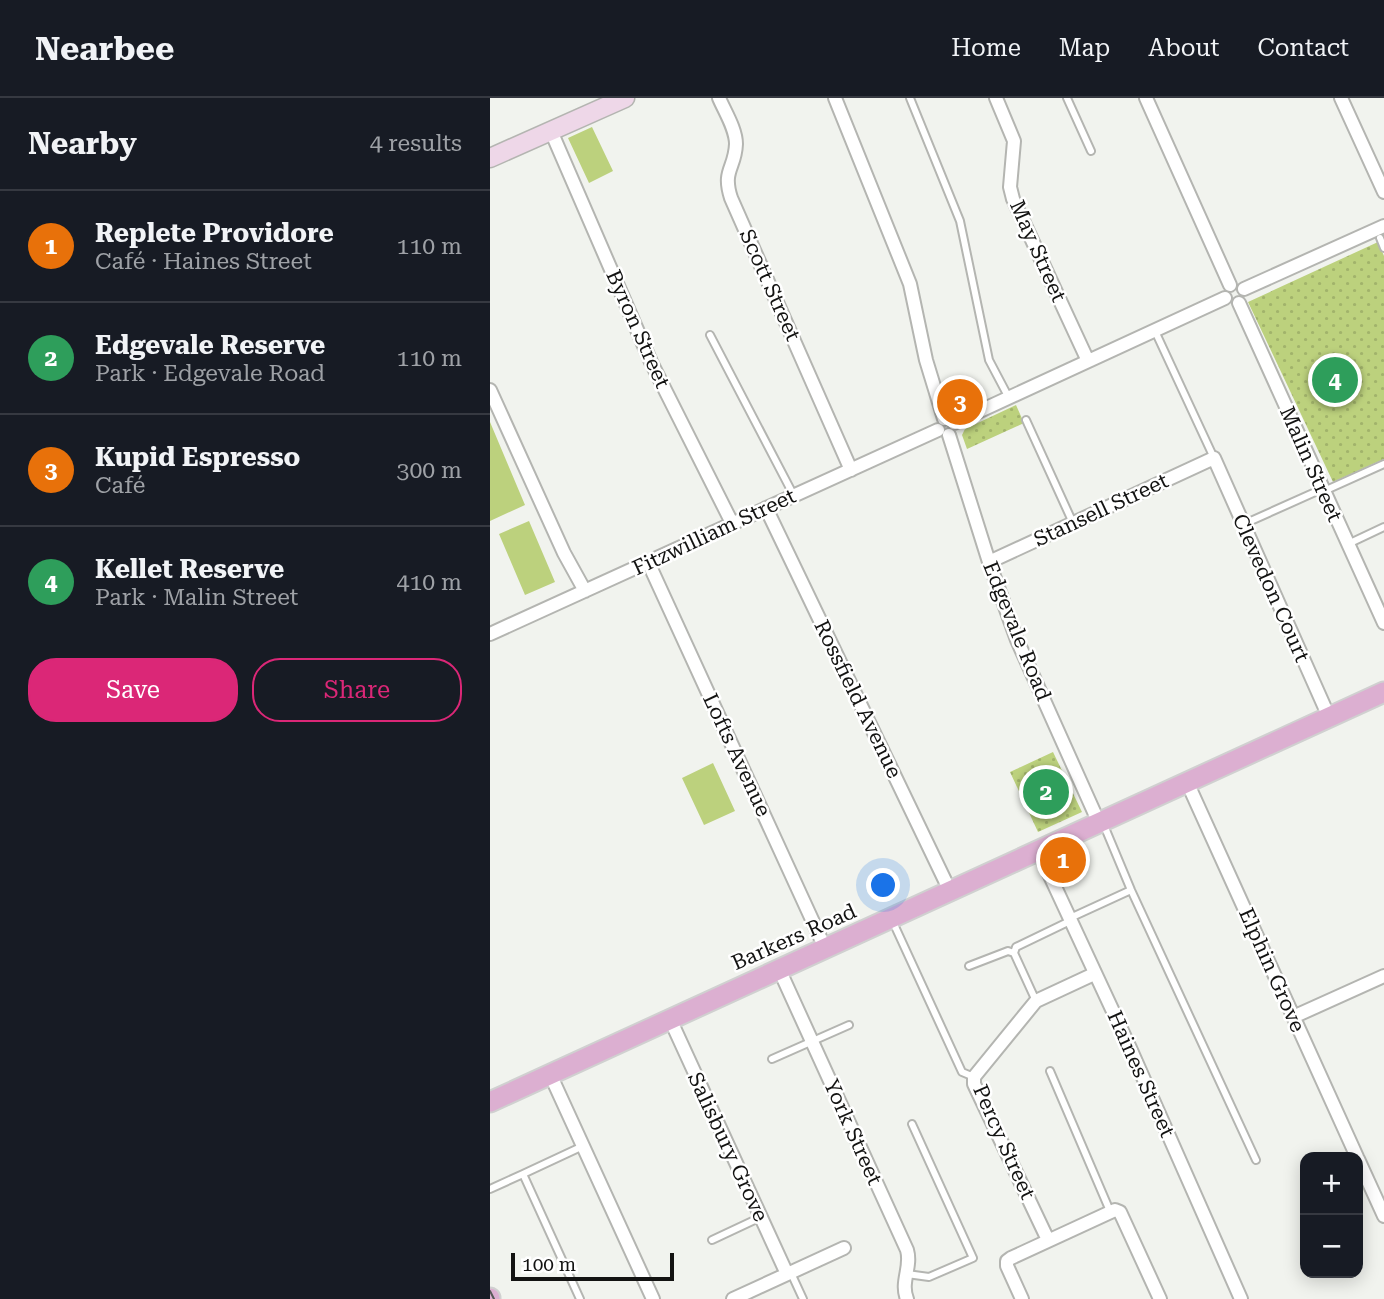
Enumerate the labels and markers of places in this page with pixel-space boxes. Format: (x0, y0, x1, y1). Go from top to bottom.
pin: 4 (1312, 354, 1358, 406)
pin: 3 (937, 376, 983, 428)
pin: 2 (1023, 766, 1069, 818)
pin: 1 (1040, 834, 1086, 886)

